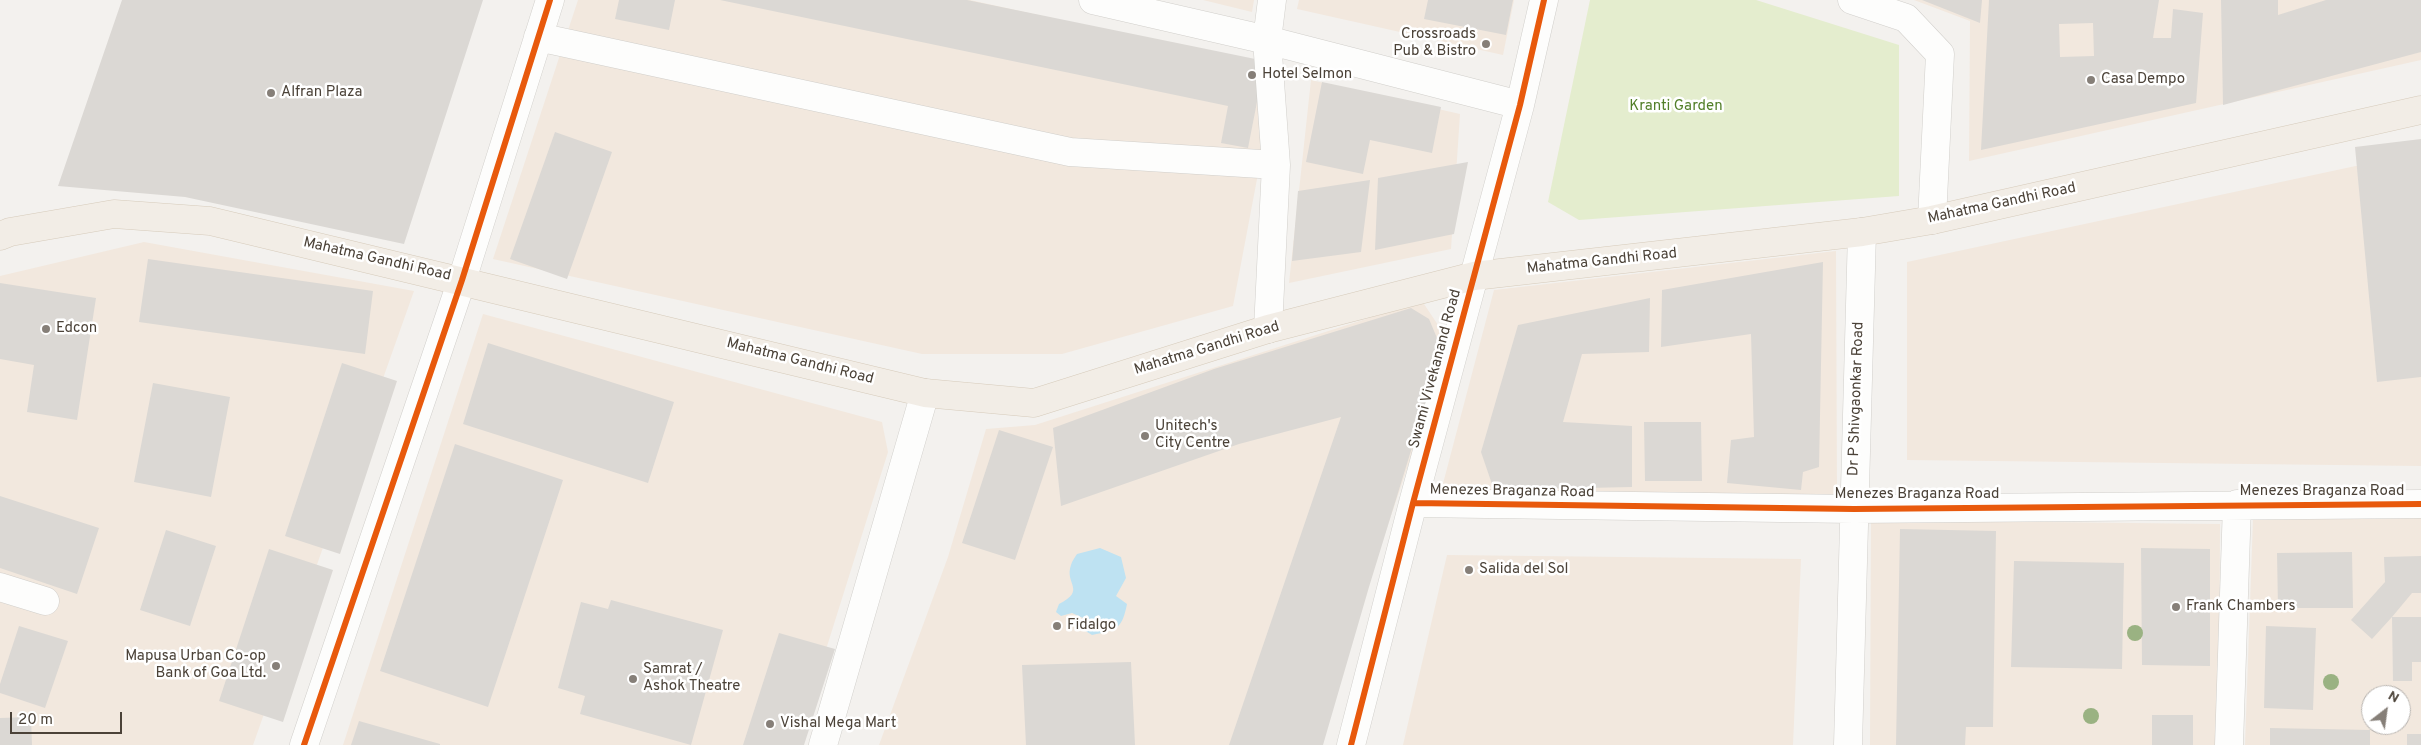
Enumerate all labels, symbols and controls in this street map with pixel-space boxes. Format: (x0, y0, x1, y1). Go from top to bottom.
place label: Crossroads Pub & Bistro (1393, 26, 1476, 61)
marker: Crossroads Pub & Bistro (1480, 38, 1492, 50)
place label: Hotel Selmon (1262, 66, 1352, 84)
marker: Hotel Selmon (1246, 69, 1258, 81)
place label: Casa Dempo (2101, 71, 2185, 89)
marker: Casa Dempo (2085, 74, 2097, 86)
place label: Alfran Plaza (281, 84, 362, 102)
marker: Alfran Plaza (265, 87, 277, 99)
park label: Kranti Garden (1629, 98, 1723, 116)
street label: Mahatma Gandhi Road (1926, 180, 2078, 228)
street label: Mahatma Gandhi Road (301, 234, 453, 286)
street label: Mahatma Gandhi Road (1526, 245, 1678, 279)
street label: Swami Vivekanand Road (1406, 287, 1466, 451)
street label: Mahatma Gandhi Road (1132, 318, 1282, 380)
place label: Edcon (56, 320, 97, 338)
street label: Dr P Shivgaonkar Road (1845, 321, 1869, 477)
marker: Edcon (40, 323, 52, 335)
street label: Mahatma Gandhi Road (725, 335, 875, 389)
place label: Unitech's City Centre (1155, 418, 1230, 453)
marker: Unitech's City Centre (1139, 430, 1151, 442)
street label: Menezes Braganza Road (1429, 482, 1595, 502)
street label: Menezes Braganza Road (2239, 483, 2405, 501)
street label: Menezes Braganza Road (1834, 486, 2000, 504)
place label: Salida del Sol (1479, 561, 1568, 579)
marker: Salida del Sol (1463, 564, 1475, 576)
place label: Frank Chambers (2186, 598, 2295, 616)
marker: Frank Chambers (2170, 601, 2182, 613)
place label: Fidalgo (1067, 617, 1116, 635)
marker: Fidalgo (1051, 620, 1063, 632)
place label: Mapusa Urban Co-op Bank of Goa Ltd. (125, 648, 266, 683)
marker: Mapusa Urban Co-op Bank of Goa Ltd. (270, 660, 282, 672)
place label: Samrat / Ashok Theatre (643, 661, 740, 696)
marker: Samrat / Ashok Theatre (627, 673, 639, 685)
north arrow (2361, 685, 2411, 735)
text: N (2385, 688, 2402, 707)
scale bar (12, 702, 125, 734)
text: 20 m (18, 711, 53, 730)
place label: Vishal Mega Mart (780, 715, 896, 733)
marker: Vishal Mega Mart (764, 718, 776, 730)

